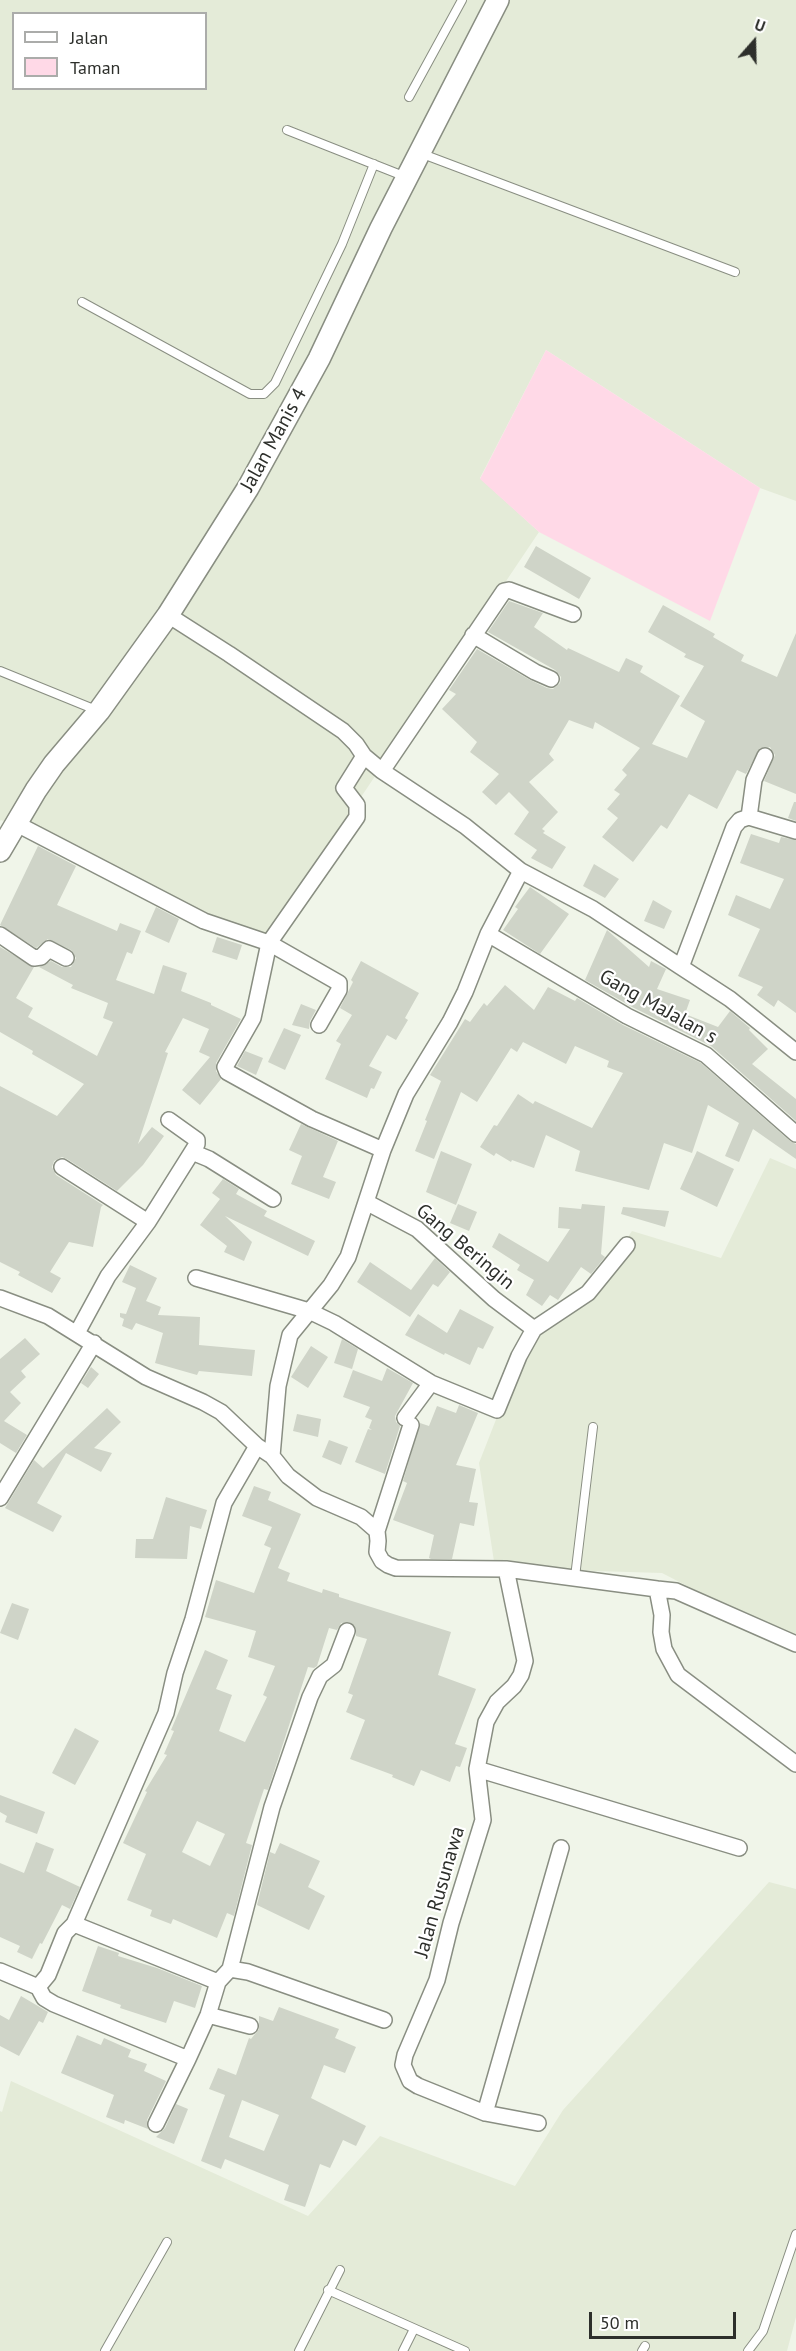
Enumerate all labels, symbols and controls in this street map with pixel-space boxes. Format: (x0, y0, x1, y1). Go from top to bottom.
legend (12, 12, 207, 90)
north arrow (724, 12, 784, 72)
text: U (752, 14, 768, 36)
text: Jalan (70, 26, 108, 49)
text: Taman (70, 56, 120, 79)
street label: Jalan Manis 4 (236, 384, 312, 496)
street label: Gang MaJalan s (595, 965, 721, 1049)
street label: Gang Beringin (411, 1199, 519, 1295)
street label: Jalan Rusunawa (410, 1824, 470, 1960)
scale bar (592, 2300, 739, 2338)
text: 50 m (600, 2311, 639, 2334)

